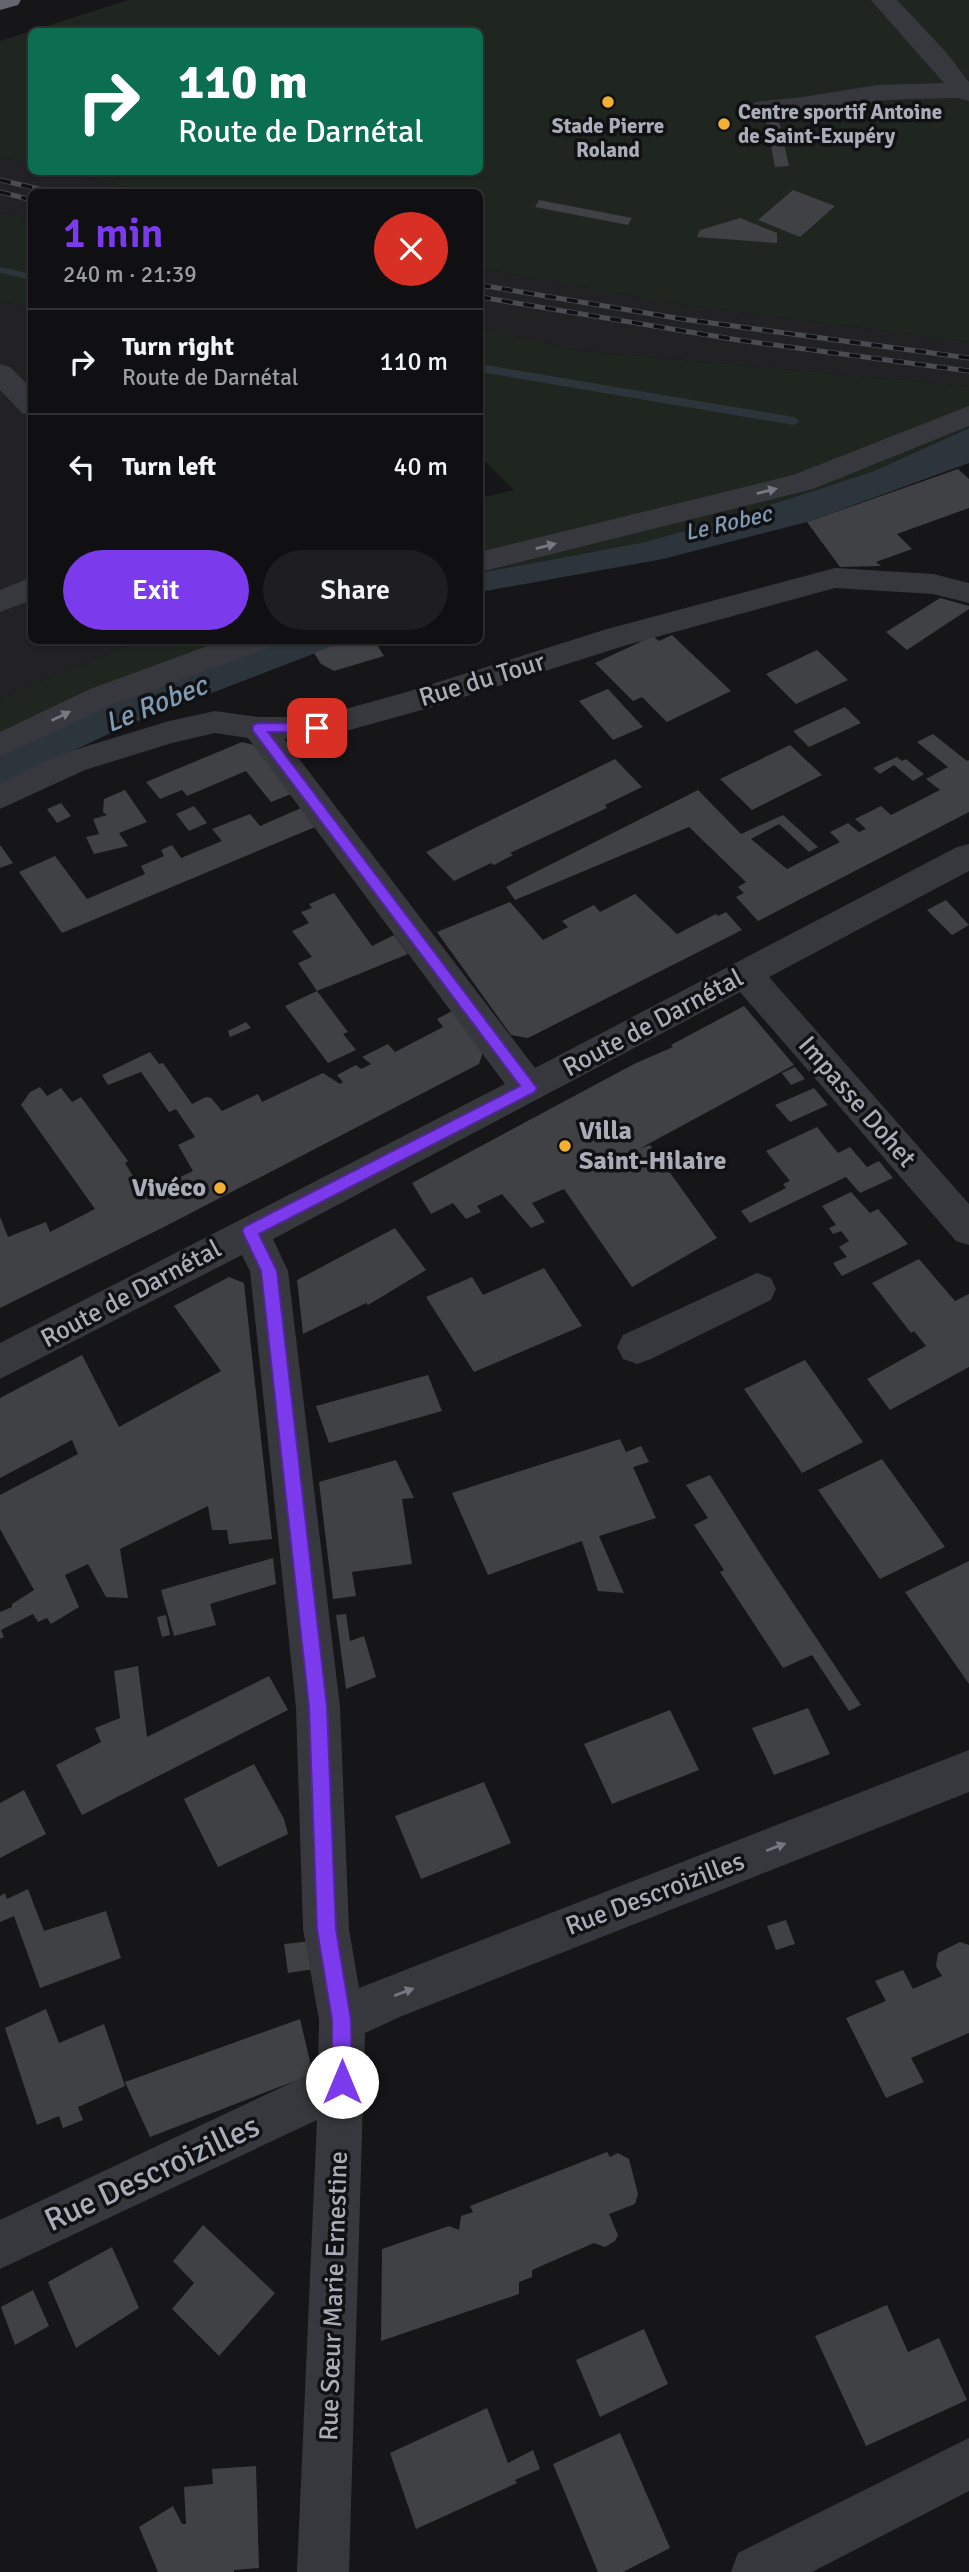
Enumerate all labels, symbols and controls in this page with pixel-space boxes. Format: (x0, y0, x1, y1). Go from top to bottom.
text: 110 m (178, 52, 308, 112)
icon: right (63, 56, 154, 147)
marker: Stade Pierre Roland (600, 94, 616, 110)
place label: Centre sportif Antoine de Saint-Exupéry (738, 99, 942, 149)
text: Route de Darnétal (178, 112, 424, 151)
place label: Stade Pierre Roland (552, 113, 664, 163)
marker: Centre sportif Antoine de Saint-Exupéry (716, 116, 732, 132)
text: 1 min (63, 208, 164, 259)
button: close (374, 212, 448, 286)
text: 240 m · 21:39 (63, 260, 197, 289)
text: Turn right (122, 331, 234, 363)
icon: right (63, 343, 101, 381)
text: 110 m (379, 346, 448, 378)
text: Route de Darnétal (122, 363, 299, 392)
icon: left (63, 448, 101, 486)
text: Turn left (122, 451, 216, 483)
text: 40 m (393, 451, 448, 483)
one-way arrow (756, 485, 778, 496)
water label: Le Robec (682, 498, 776, 547)
one-way arrow (535, 540, 557, 551)
button: Exit (63, 550, 249, 630)
button: Share (263, 550, 448, 630)
street label: Rue du Tour (415, 646, 549, 714)
water label: Le Robec (100, 668, 214, 740)
pin (287, 698, 347, 758)
icon: arrive (298, 709, 336, 747)
one-way arrow (51, 710, 71, 722)
street label: Route de Darnétal (557, 962, 749, 1084)
street label: Impasse Dohet (791, 1030, 923, 1174)
place label: Villa Saint-Hilaire (579, 1115, 726, 1177)
marker: Villa Saint-Hilaire (557, 1138, 573, 1154)
place label: Vivéco (132, 1172, 206, 1204)
marker: Vivéco (212, 1180, 228, 1196)
street label: Route de Darnétal (35, 1233, 227, 1355)
one-way arrow (765, 1841, 786, 1852)
street label: Rue Descroizilles (561, 1845, 749, 1943)
one-way arrow (394, 1987, 415, 1998)
position arrow (305, 2045, 379, 2119)
street label: Rue Descroizilles (38, 2106, 266, 2240)
street label: Rue Sœur Marie Ernestine (313, 2151, 355, 2441)

